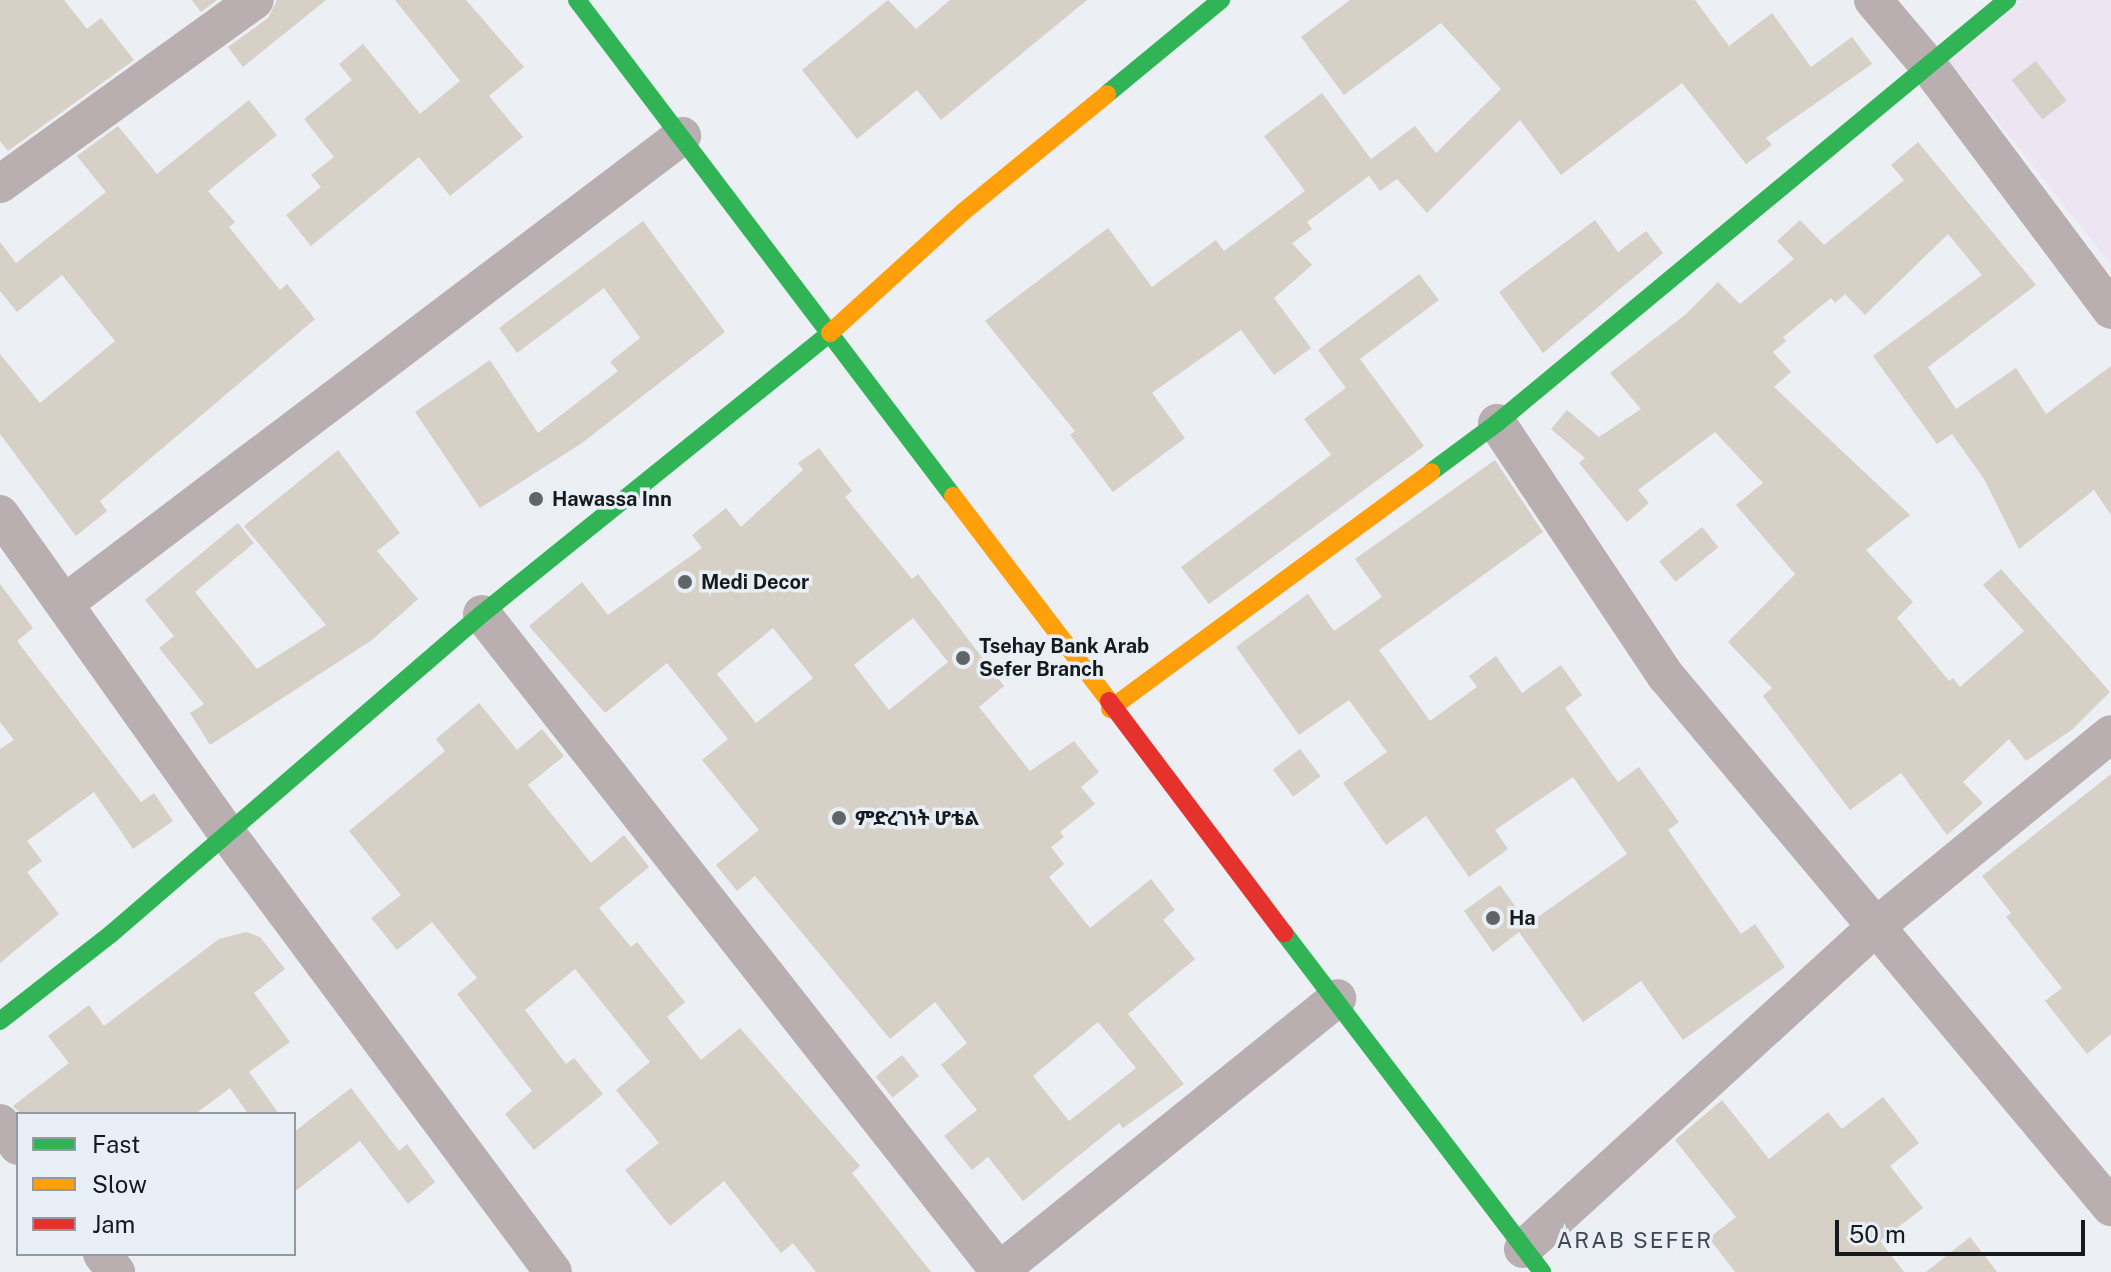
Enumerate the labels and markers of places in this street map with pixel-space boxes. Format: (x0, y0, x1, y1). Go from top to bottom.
place label: Hawassa Inn (552, 487, 672, 511)
marker: Hawassa Inn (527, 490, 545, 508)
place label: Medi Decor (701, 570, 809, 594)
marker: Medi Decor (676, 573, 694, 591)
place label: Tsehay Bank Arab Sefer Branch (979, 634, 1149, 681)
marker: Tsehay Bank Arab Sefer Branch (954, 649, 972, 667)
place label: ምድረገነት ሆቴል (855, 806, 979, 830)
marker: ምድረገነት ሆቴል (830, 809, 848, 827)
place label: Ha (1509, 906, 1536, 930)
marker: Ha (1484, 909, 1502, 927)

